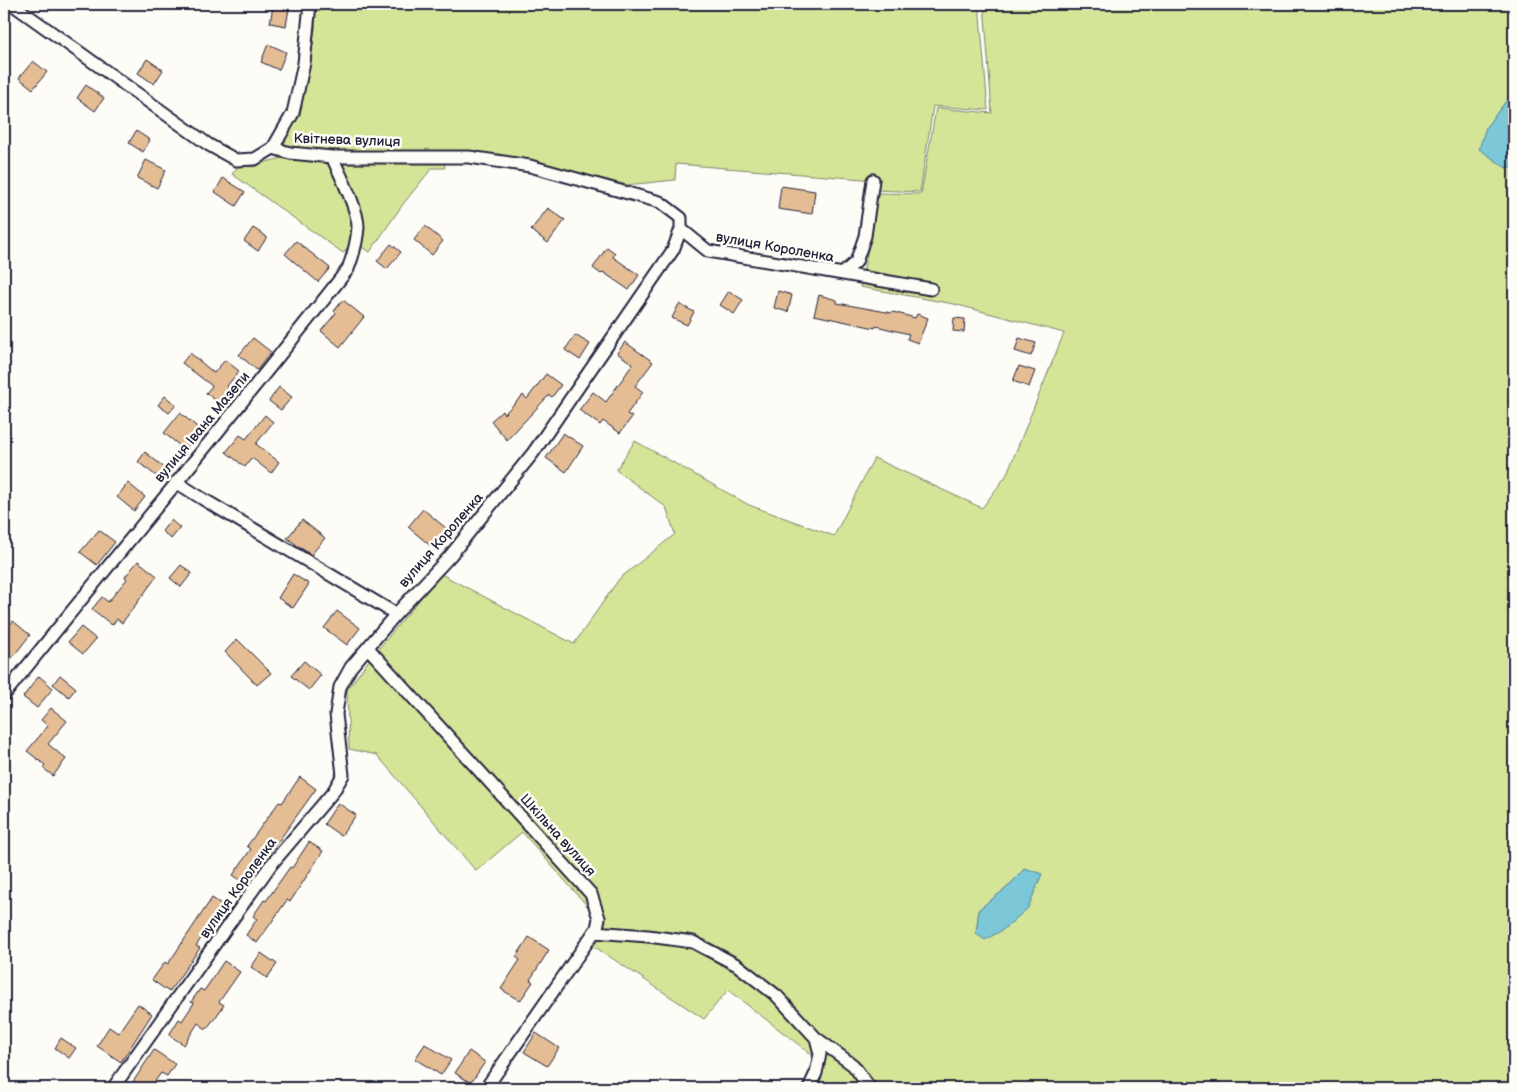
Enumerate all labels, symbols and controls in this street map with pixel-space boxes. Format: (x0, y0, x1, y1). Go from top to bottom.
street label: Квітнева вулиця (293, 130, 401, 150)
street label: вулиця Короленка (714, 228, 836, 266)
street label: вулиця Івана Мазепи (151, 368, 253, 486)
street label: вулиця Короленка (395, 489, 487, 591)
street label: Шкільна вулиця (517, 790, 600, 880)
street label: вулиця Короленка (196, 834, 281, 941)

